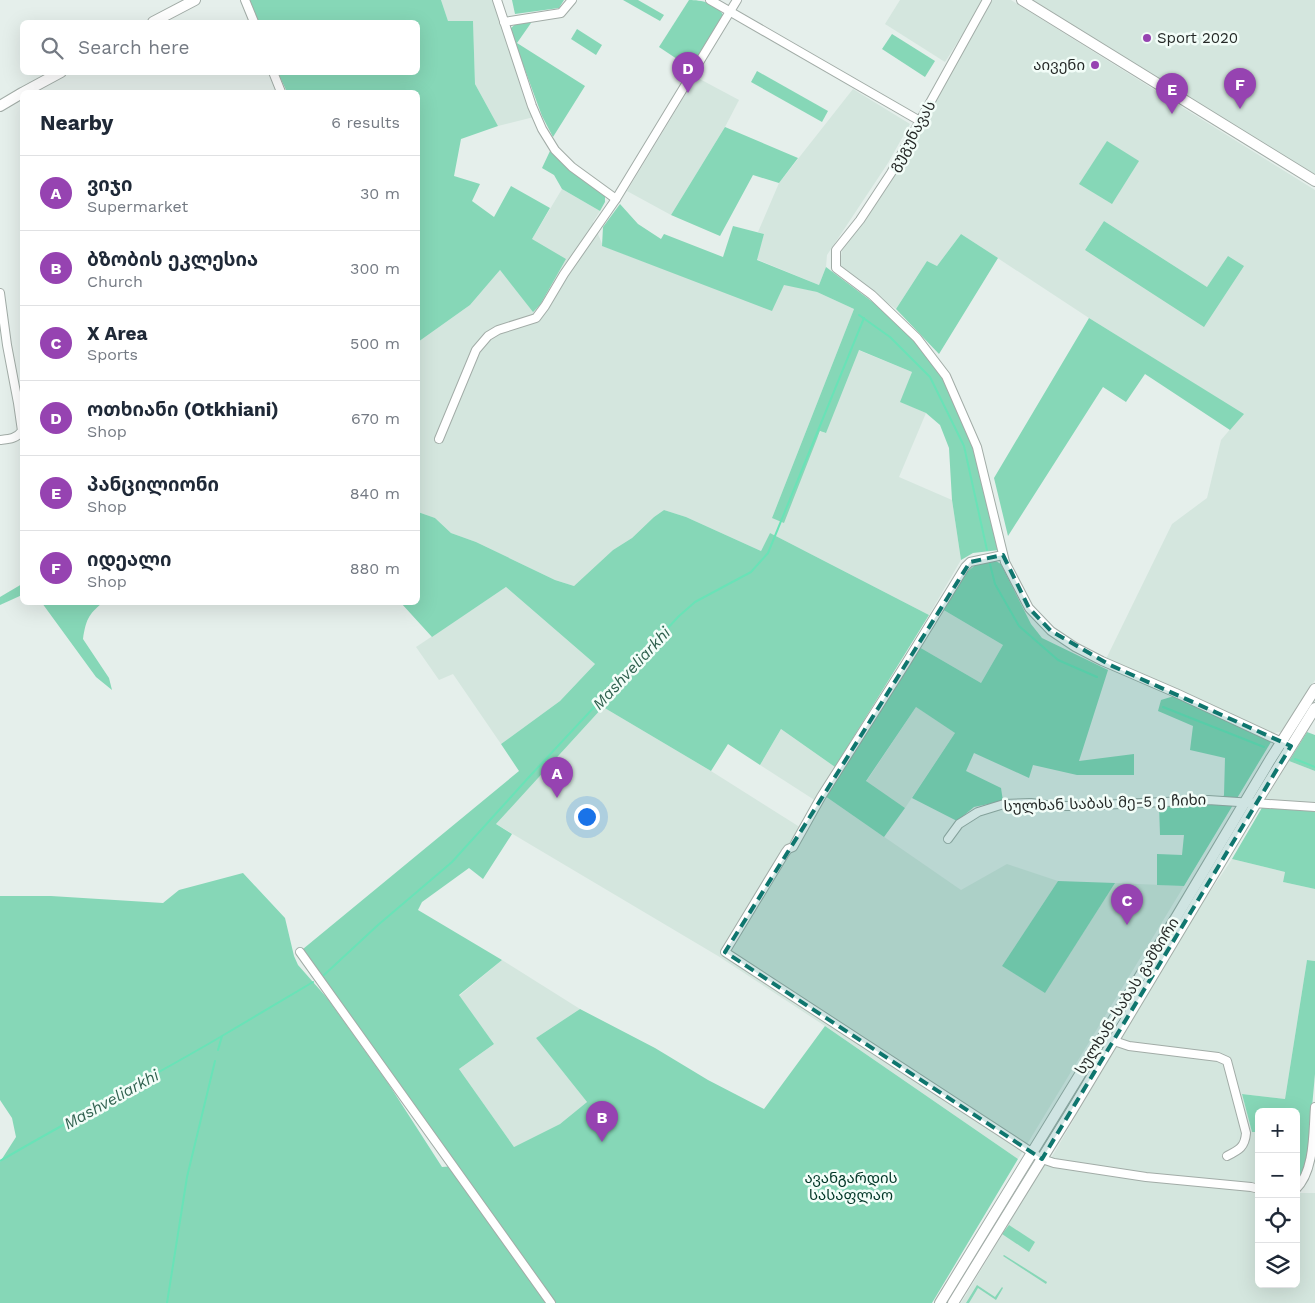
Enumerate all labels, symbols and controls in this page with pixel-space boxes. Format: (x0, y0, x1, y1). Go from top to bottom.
search box (20, 20, 420, 75)
place label: Sport 2020 (1157, 29, 1238, 47)
marker: Sport 2020 (1141, 32, 1153, 44)
icon: search (38, 34, 66, 62)
text: Search here (78, 36, 189, 59)
pin: D (672, 52, 704, 93)
place label: აივენი (1033, 56, 1085, 74)
marker: აივენი (1089, 59, 1101, 71)
pin: F (1224, 68, 1256, 109)
pin: E (1156, 73, 1188, 114)
street label: გუგუნავას (885, 97, 939, 175)
text: Nearby (40, 110, 113, 135)
text: 6 results (331, 113, 400, 132)
text: ვიჯი (87, 173, 132, 196)
text: A (51, 184, 61, 203)
text: 30 m (360, 184, 400, 203)
text: Supermarket (87, 197, 188, 216)
text: ბზობის ეკლესია (87, 248, 258, 271)
text: B (51, 259, 61, 278)
text: 300 m (350, 259, 400, 278)
text: Church (87, 272, 143, 291)
text: X Area (87, 322, 147, 345)
text: C (51, 334, 61, 353)
text: 500 m (350, 334, 400, 353)
text: Sports (87, 345, 138, 364)
text: ოთხიანი (Otkhiani) (87, 398, 279, 421)
text: D (50, 409, 62, 428)
text: 670 m (351, 409, 400, 428)
text: Shop (87, 422, 127, 441)
text: პანცილიონი (87, 473, 219, 496)
text: E (51, 484, 61, 503)
text: 840 m (350, 484, 400, 503)
text: Shop (87, 497, 127, 516)
text: იდეალი (87, 548, 171, 571)
text: F (51, 559, 61, 578)
text: 880 m (350, 559, 400, 578)
text: Shop (87, 572, 127, 591)
water label: Mashveliarkhi (588, 623, 675, 713)
pin: A (541, 757, 573, 798)
street label: სულხან საბას მე-5 ე ჩიხი (1003, 790, 1207, 816)
your location (574, 804, 600, 830)
pin: C (1111, 884, 1143, 925)
street label: სულხან-საბას გამზირი (1071, 914, 1183, 1078)
water label: Mashveliarkhi (61, 1065, 163, 1133)
pin: B (586, 1101, 618, 1142)
map controls (1255, 1108, 1300, 1288)
button: + (1255, 1108, 1300, 1153)
button: − (1255, 1153, 1300, 1198)
park label: ავანგარდის სასაფლაო (804, 1169, 898, 1204)
button: locate (1255, 1198, 1300, 1243)
button: layers (1255, 1243, 1300, 1288)

